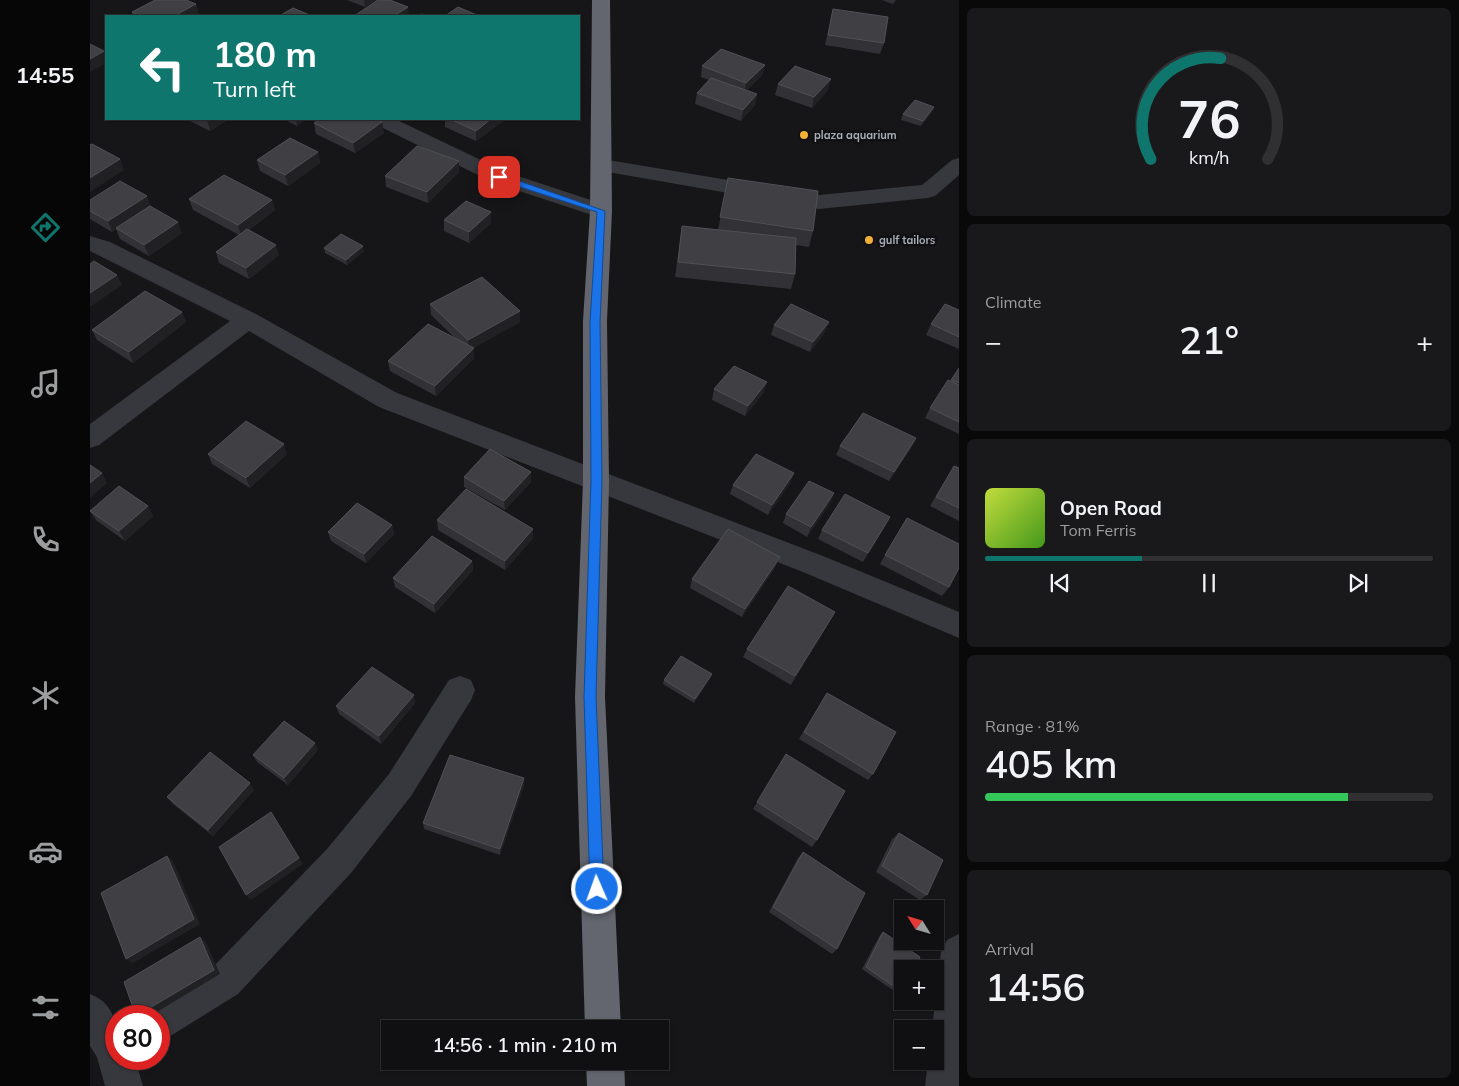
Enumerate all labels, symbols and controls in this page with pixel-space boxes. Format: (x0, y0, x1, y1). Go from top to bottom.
text: 180 m (213, 32, 317, 76)
icon: left (130, 35, 195, 100)
text: 14:55 (16, 61, 74, 89)
text: Turn left (213, 75, 296, 103)
text: 76 (1178, 86, 1240, 151)
place label: plaza aquarium (814, 128, 897, 142)
marker: plaza aquarium (798, 129, 810, 141)
text: km/h (1189, 146, 1229, 168)
pin (478, 156, 520, 198)
icon: arrive (485, 163, 513, 191)
icon: directions (28, 210, 63, 245)
place label: gulf tailors (879, 233, 936, 247)
marker: gulf tailors (863, 234, 875, 246)
text: Climate (985, 292, 1041, 312)
text: 21° (1179, 316, 1239, 364)
text: − (985, 324, 1002, 359)
text: + (1416, 324, 1433, 359)
icon: music (28, 366, 63, 401)
text: Open Road (1060, 496, 1162, 520)
text: Tom Ferris (1060, 520, 1137, 540)
icon: phone (28, 522, 63, 557)
icon: previous (1046, 569, 1074, 597)
icon: pause (1195, 569, 1223, 597)
icon: next (1344, 569, 1372, 597)
icon: climate (28, 678, 63, 713)
text: Range · 81% (985, 716, 1080, 736)
text: 405 km (985, 740, 1118, 788)
icon: car (28, 834, 63, 869)
position arrow (570, 862, 622, 914)
north arrow (894, 900, 944, 950)
map controls (894, 900, 944, 1070)
text: Arrival (985, 939, 1034, 959)
button: + (894, 960, 944, 1010)
text: 14:56 (985, 963, 1085, 1011)
icon: filters (28, 990, 63, 1025)
speed limit sign: 80 (105, 1005, 170, 1070)
button: − (894, 1020, 944, 1070)
text: 14:56 · 1 min · 210 m (432, 1033, 618, 1057)

